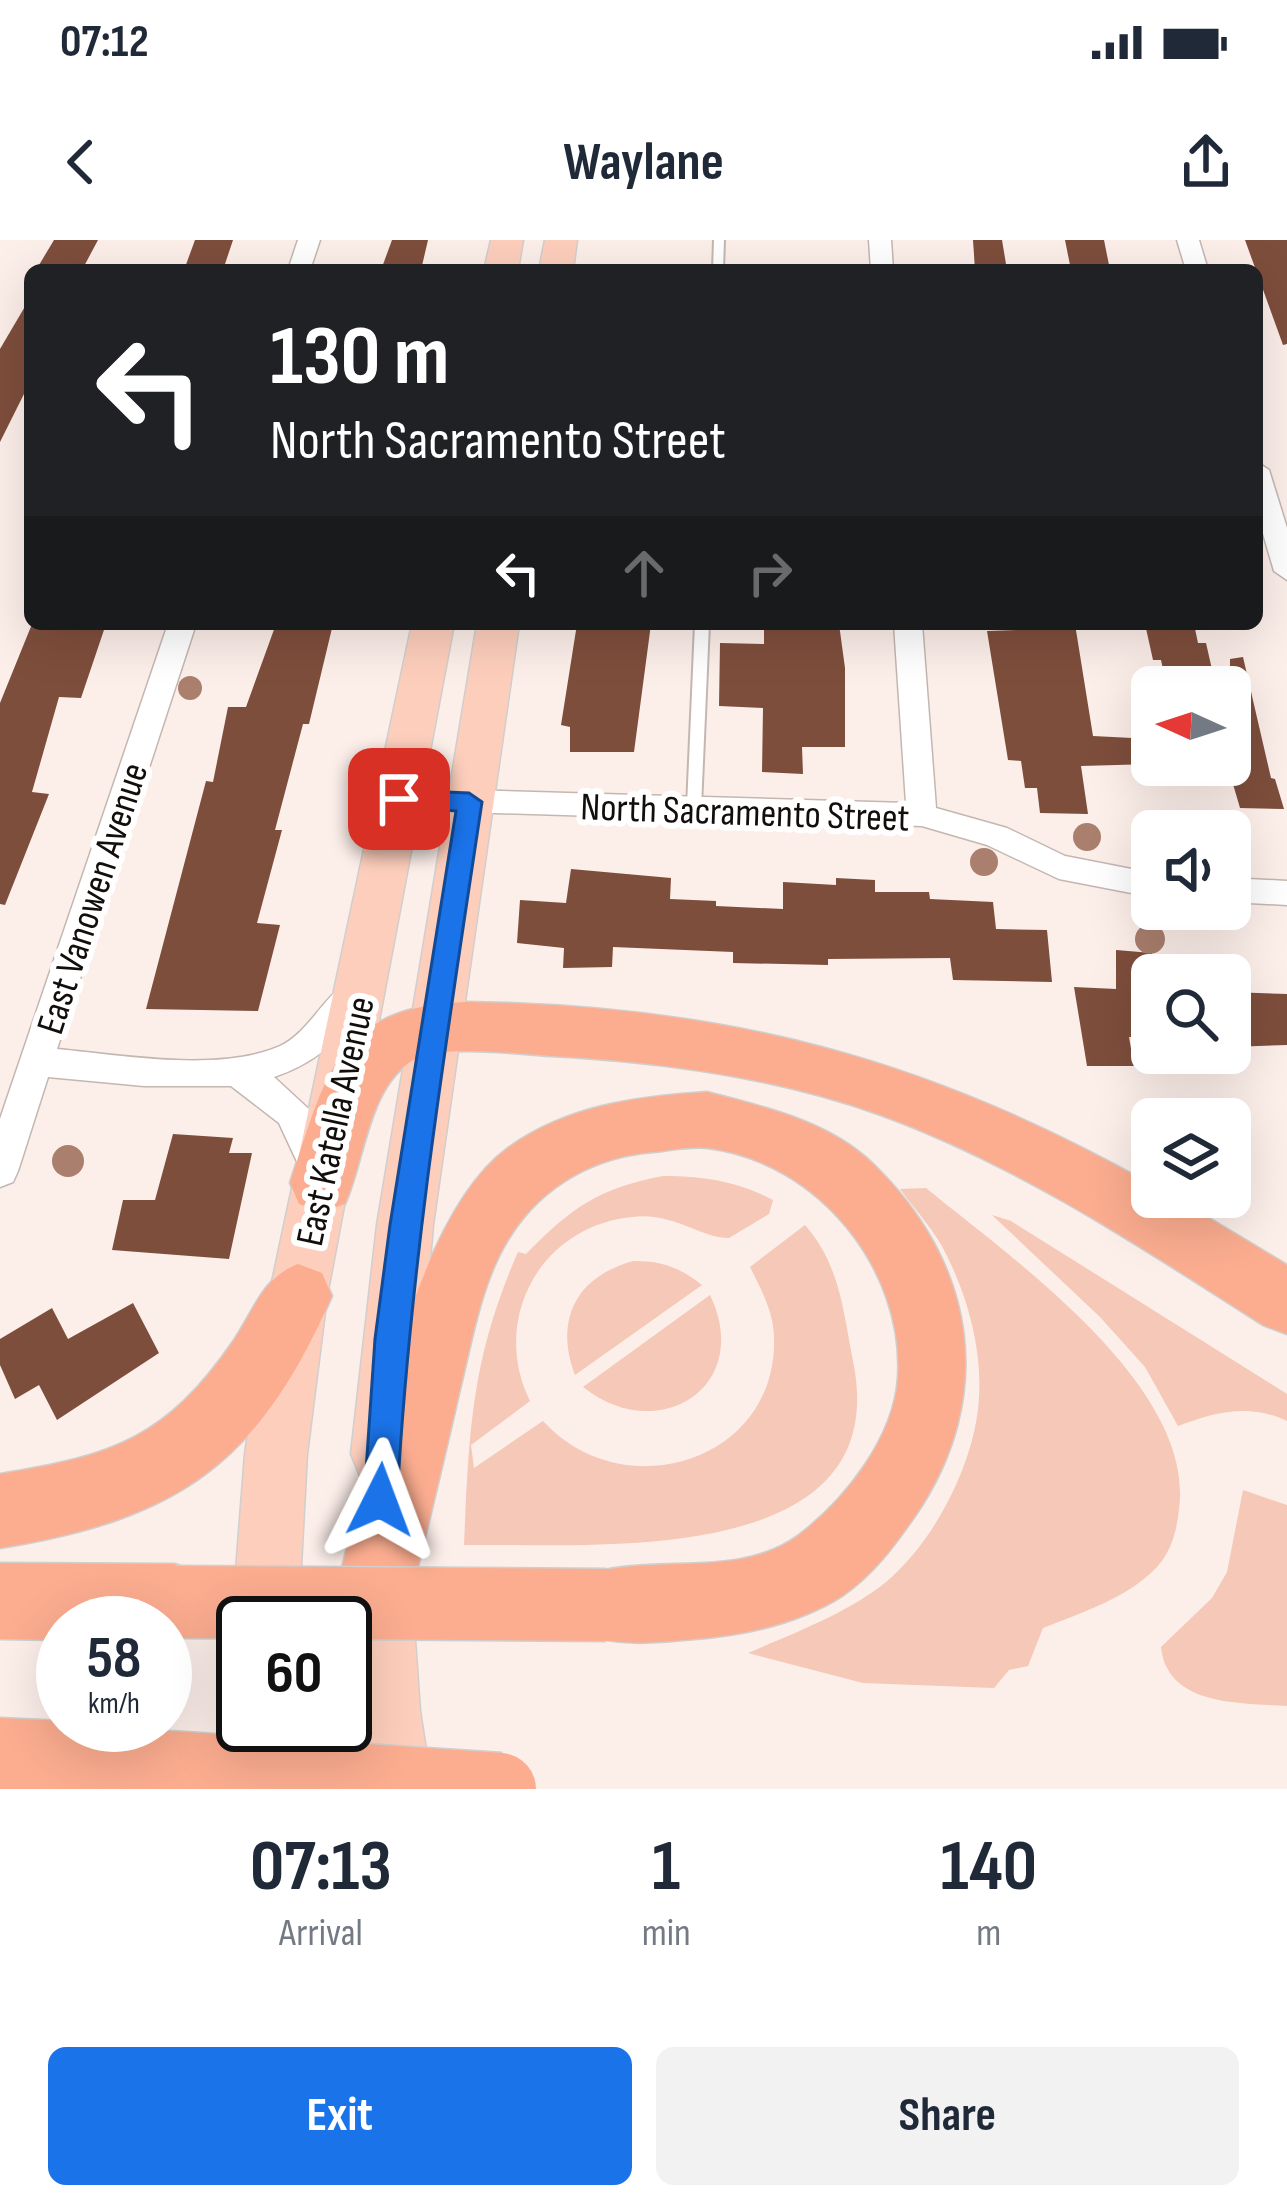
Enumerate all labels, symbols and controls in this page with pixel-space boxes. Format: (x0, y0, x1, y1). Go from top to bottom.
text: 07:12 (60, 15, 149, 70)
icon: back (48, 129, 114, 195)
icon: share (1173, 129, 1239, 195)
text: Waylane (563, 130, 724, 195)
text: 130 m (270, 307, 449, 408)
icon: left (72, 312, 228, 468)
text: North Sacramento Street (270, 409, 726, 474)
icon: left (485, 540, 551, 606)
icon: ahead (611, 540, 677, 606)
icon: right (737, 540, 803, 606)
north arrow (1131, 666, 1251, 786)
map controls (1131, 666, 1251, 1218)
pin (348, 748, 450, 850)
street label: East Vanowen Avenue (27, 757, 159, 1040)
icon: arrive (366, 766, 432, 832)
street label: North Sacramento Street (580, 784, 910, 843)
button: sound (1131, 810, 1251, 930)
button: search (1131, 954, 1251, 1074)
street label: East Katella Avenue (287, 993, 386, 1250)
button: layers (1131, 1098, 1251, 1218)
position arrow (317, 1437, 443, 1563)
speed limit sign: 60 (216, 1596, 372, 1752)
text: 58 (87, 1623, 141, 1695)
text: km/h (88, 1686, 140, 1722)
text: 07:13 (250, 1824, 392, 1911)
text: 1 (652, 1824, 680, 1911)
text: 140 (941, 1824, 1037, 1911)
text: Arrival (279, 1910, 363, 1957)
text: min (642, 1910, 691, 1957)
text: m (976, 1910, 1001, 1957)
button: Exit (48, 2047, 632, 2185)
button: Share (656, 2047, 1239, 2185)

